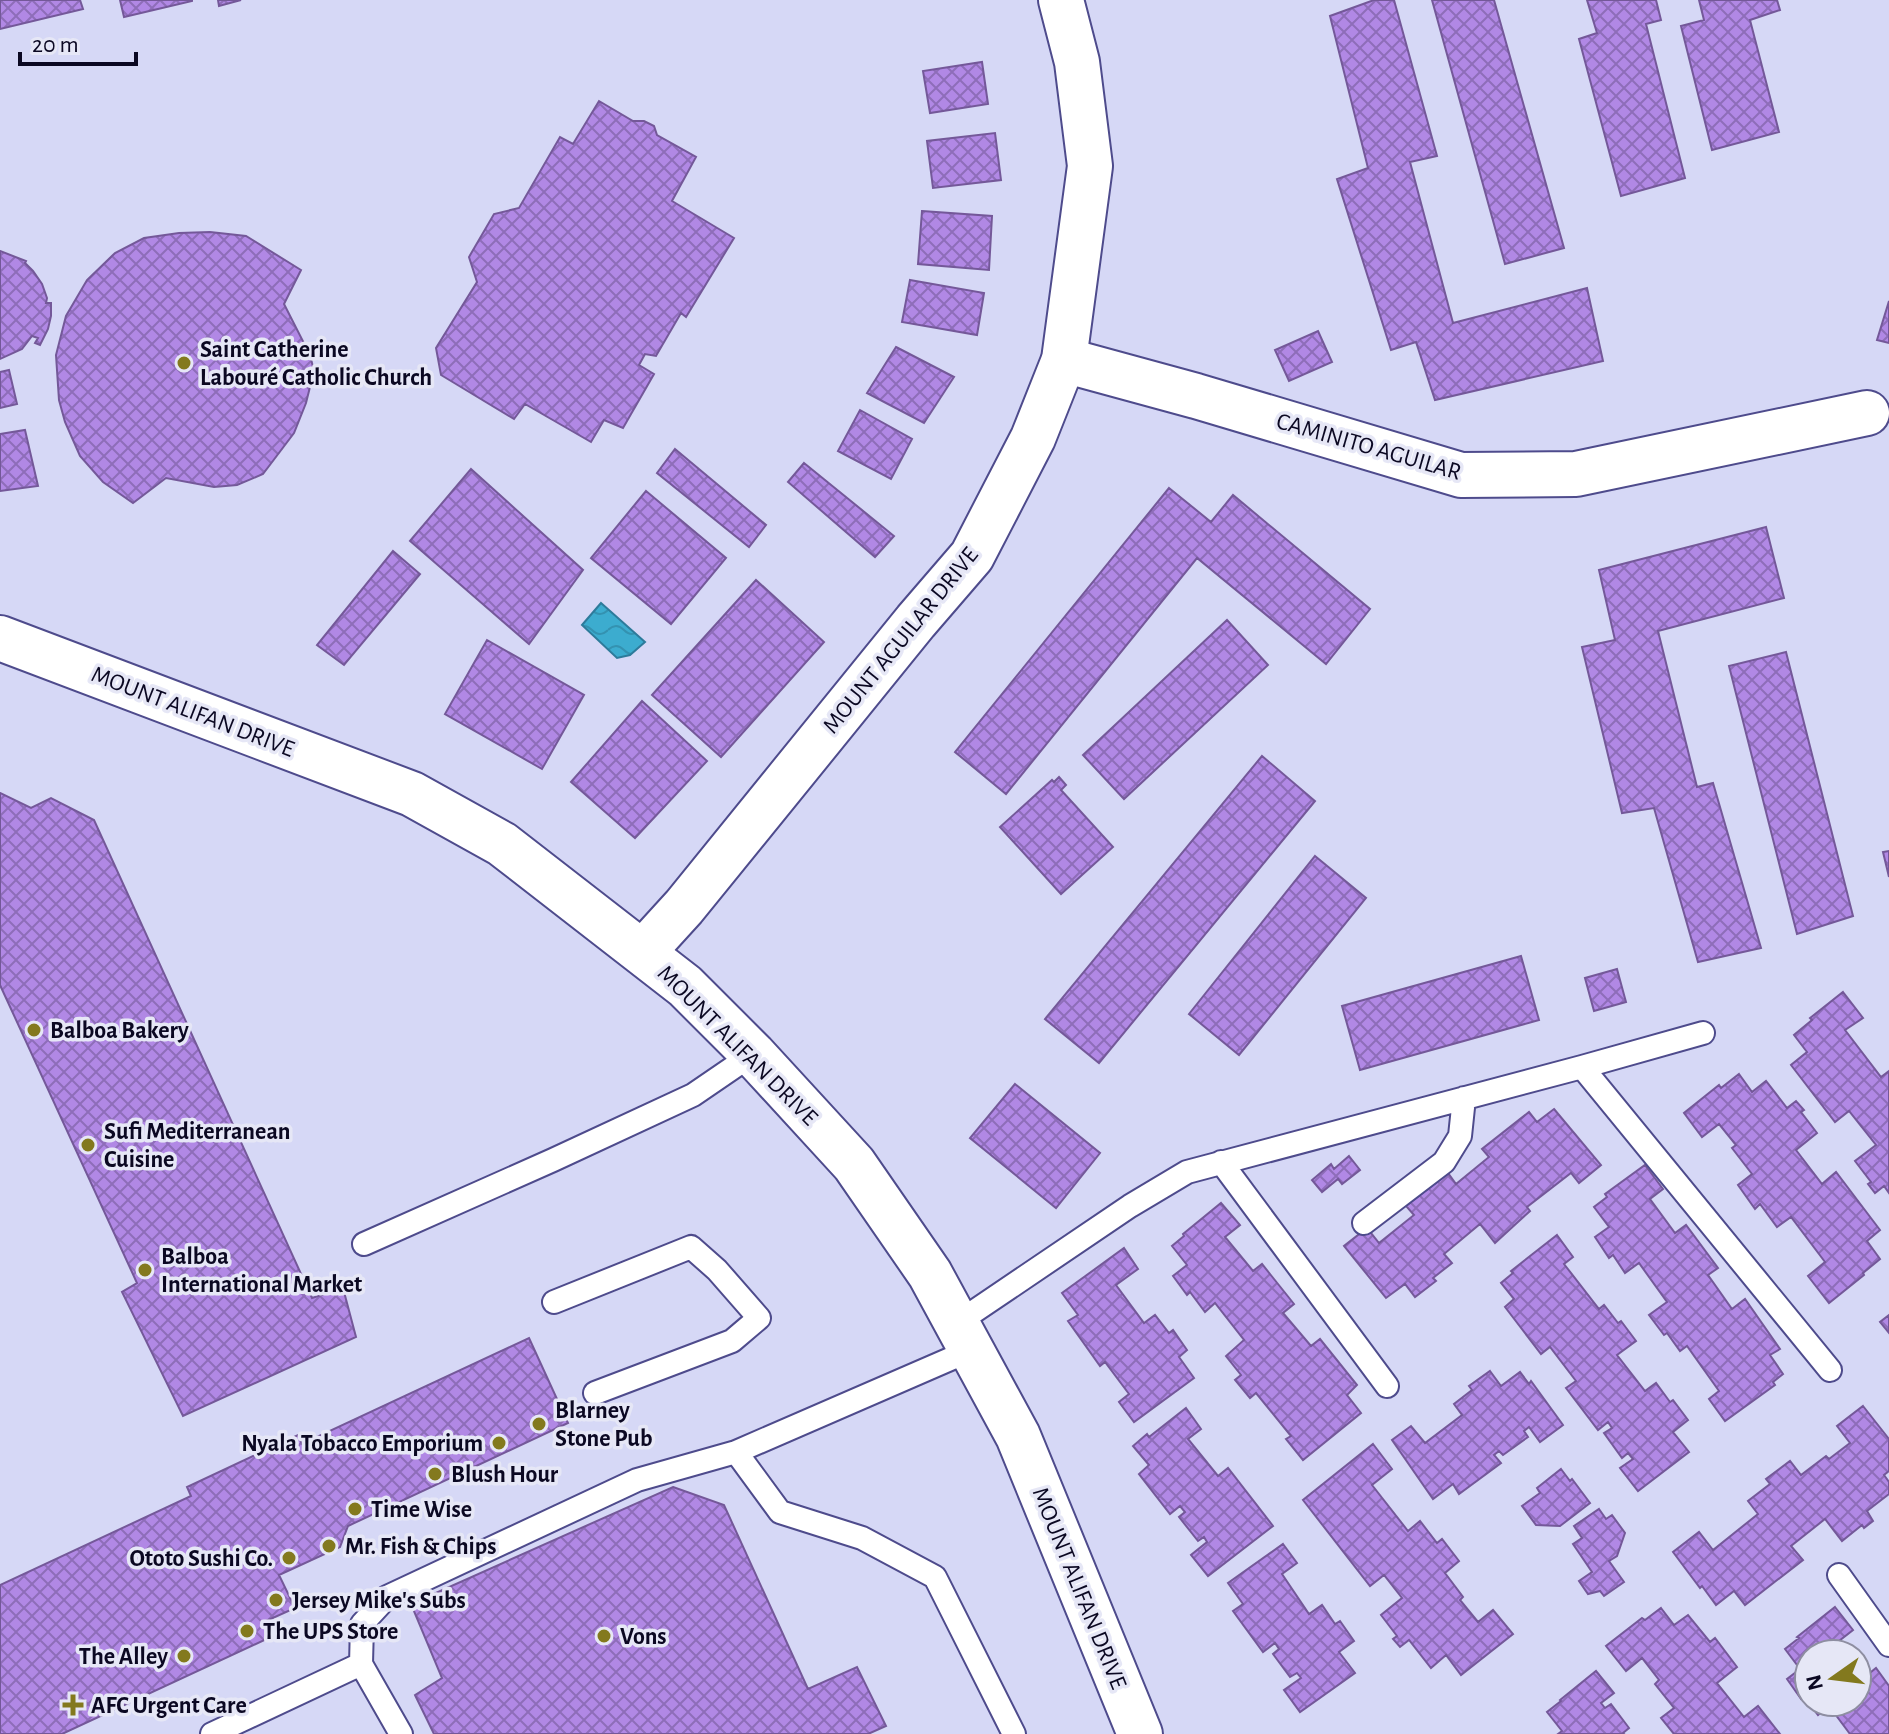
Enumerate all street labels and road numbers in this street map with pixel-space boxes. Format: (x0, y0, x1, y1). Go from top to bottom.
street label: CAMINITO AGUILAR (1274, 409, 1464, 485)
street label: MOUNT AGUILAR DRIVE (819, 543, 983, 738)
street label: MOUNT ALIFAN DRIVE (88, 662, 298, 762)
street label: MOUNT ALIFAN DRIVE (653, 961, 822, 1131)
street label: MOUNT ALIFAN DRIVE (1028, 1484, 1131, 1693)

